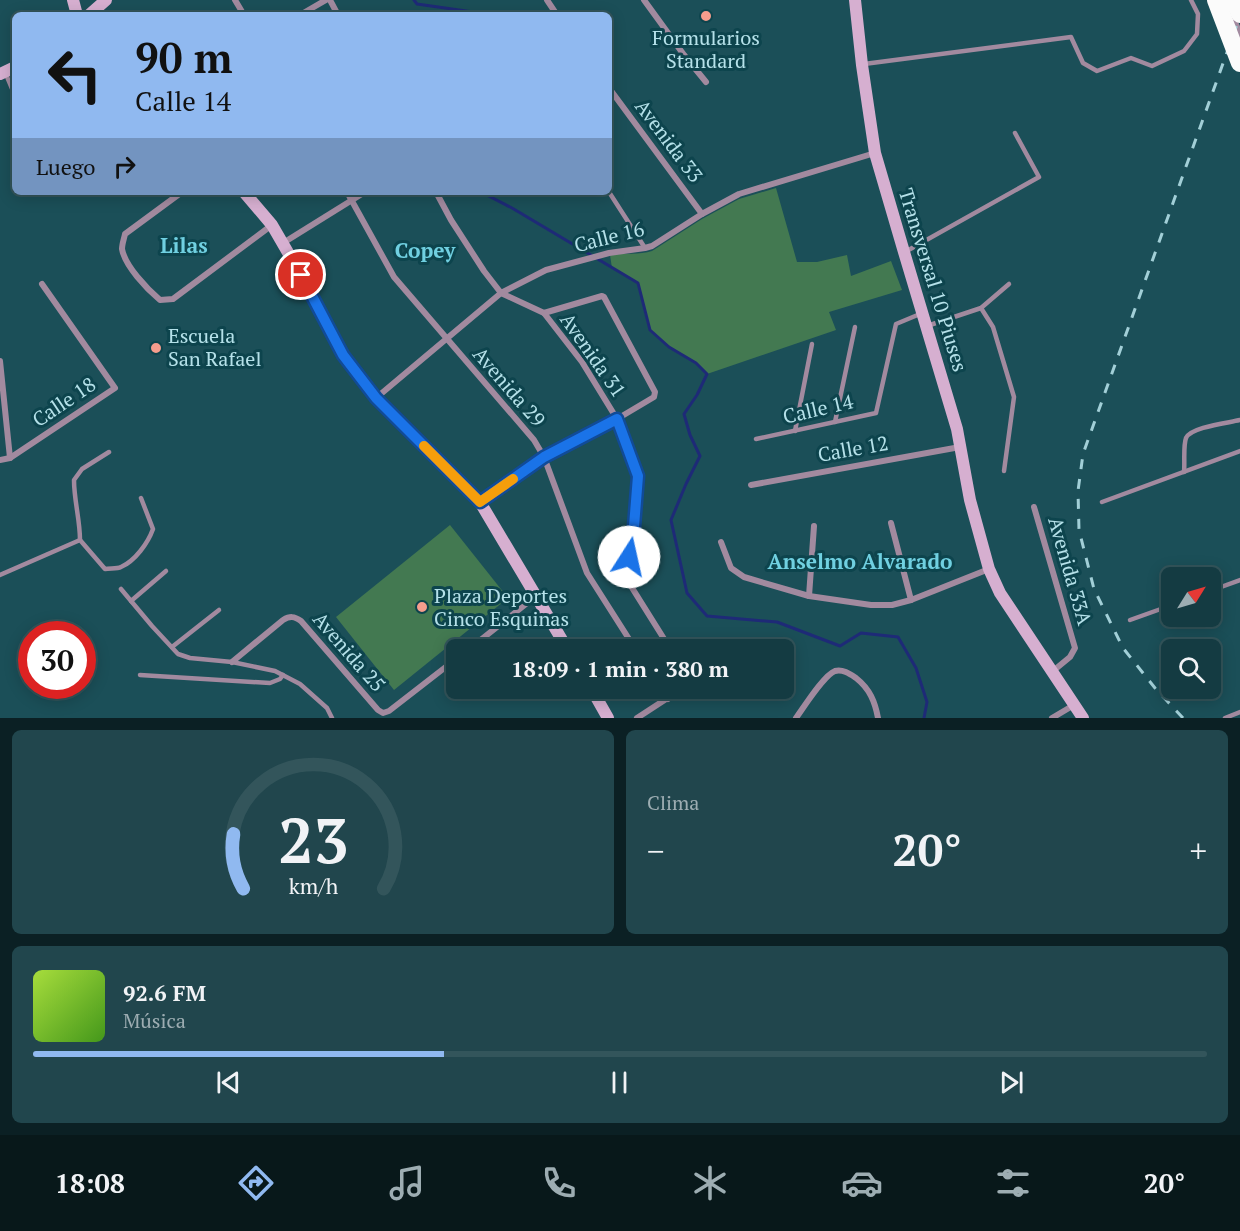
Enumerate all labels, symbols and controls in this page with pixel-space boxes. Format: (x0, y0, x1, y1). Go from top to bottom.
marker: Formularios Standard (699, 9, 713, 23)
place label: Formularios Standard (652, 24, 760, 74)
text: 90 m (135, 29, 233, 85)
icon: left (36, 36, 114, 114)
text: Calle 14 (135, 83, 231, 119)
street label: Avenida 33 (629, 94, 709, 188)
icon: right (108, 150, 141, 183)
text: Luego (36, 152, 96, 181)
street label: Transversal 10 Piuses (893, 185, 974, 375)
street label: Calle 16 (571, 215, 647, 258)
district label: Lilas (160, 231, 208, 259)
district label: Copey (395, 236, 456, 264)
pin (275, 249, 326, 300)
icon: arrive (284, 258, 317, 291)
street label: Avenida 31 (554, 307, 632, 402)
place label: Escuela San Rafael (168, 322, 261, 372)
marker: Escuela San Rafael (149, 341, 163, 355)
street label: Avenida 29 (467, 341, 551, 432)
street label: Calle 18 (27, 370, 101, 433)
street label: Calle 14 (780, 387, 856, 430)
street label: Calle 12 (815, 429, 890, 468)
street label: Avenida 33A (1042, 514, 1099, 628)
position arrow (597, 525, 661, 589)
district label: Anselmo Alvarado (767, 547, 953, 575)
north arrow (1161, 567, 1221, 627)
map controls (1161, 567, 1221, 699)
place label: Plaza Deportes Cinco Esquinas (434, 582, 569, 632)
marker: Plaza Deportes Cinco Esquinas (415, 600, 429, 614)
street label: Avenida 25 (307, 606, 391, 697)
speed limit sign: 30 (18, 621, 96, 699)
button: search (1161, 639, 1221, 699)
text: 18:09 · 1 min · 380 m (511, 654, 729, 683)
text: Clima (647, 789, 699, 816)
text: 23 (278, 798, 348, 881)
text: 20° (892, 819, 962, 879)
text: − (647, 829, 665, 872)
text: + (1189, 829, 1207, 872)
text: km/h (288, 872, 338, 900)
text: 92.6 FM (123, 978, 206, 1007)
text: Música (123, 1007, 186, 1034)
icon: previous (212, 1066, 245, 1099)
icon: pause (603, 1066, 636, 1099)
icon: next (995, 1066, 1028, 1099)
icon: directions (235, 1162, 277, 1204)
icon: music (386, 1162, 428, 1204)
icon: phone (538, 1162, 580, 1204)
icon: climate (689, 1162, 731, 1204)
icon: car (841, 1162, 883, 1204)
icon: filters (992, 1162, 1034, 1204)
text: 18:08 (55, 1165, 125, 1201)
text: 20° (1144, 1165, 1185, 1201)

